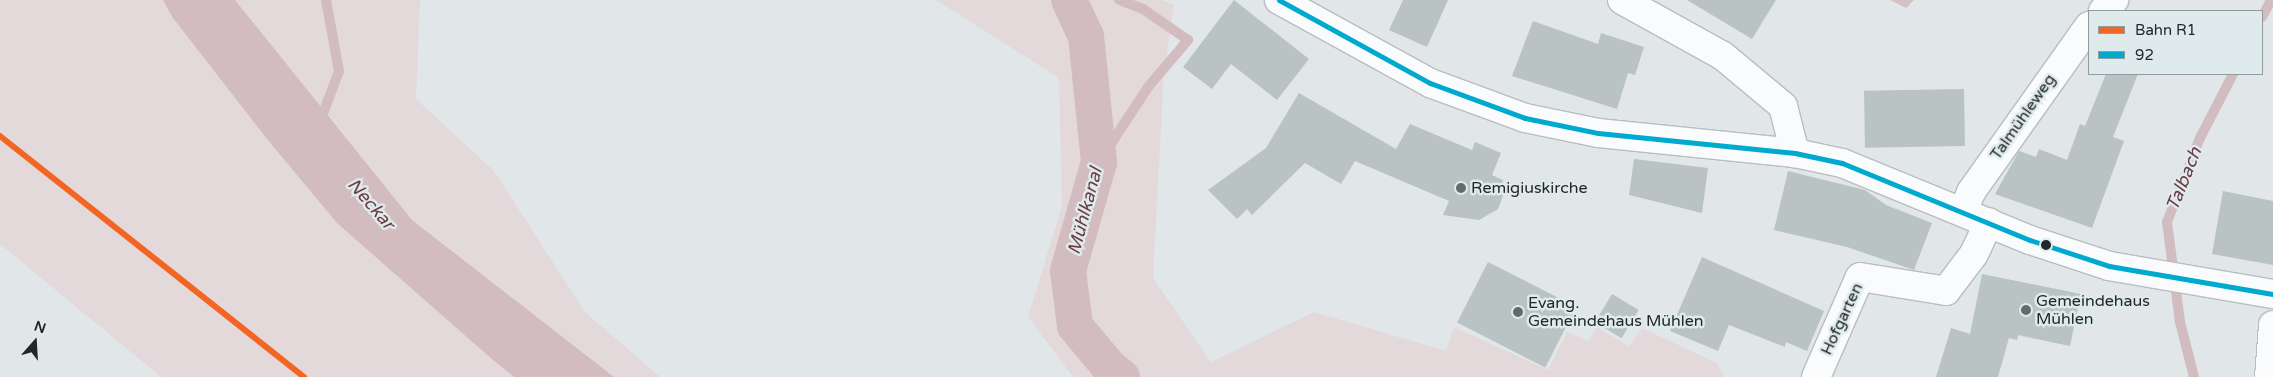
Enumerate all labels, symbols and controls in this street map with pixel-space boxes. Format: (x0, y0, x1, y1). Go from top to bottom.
legend (2088, 10, 2263, 75)
text: Bahn R1 (2135, 21, 2196, 39)
text: 92 (2135, 46, 2154, 64)
street label: Talmühleweg (1986, 70, 2060, 164)
water label: Talbach (2162, 144, 2206, 214)
water label: Mühlkanal (1063, 165, 1107, 257)
water label: Neckar (343, 174, 399, 234)
place label: Remigiuskirche (1471, 178, 1588, 198)
marker: Remigiuskirche (1455, 182, 1467, 194)
unlabelled marker (2041, 240, 2051, 250)
street label: Hofgarten (1817, 280, 1867, 358)
place label: Gemeindehaus Mühlen (2036, 291, 2150, 329)
place label: Evang. Gemeindehaus Mühlen (1528, 293, 1704, 331)
marker: Gemeindehaus Mühlen (2020, 304, 2032, 316)
marker: Evang. Gemeindehaus Mühlen (1512, 306, 1524, 318)
north arrow (10, 317, 60, 367)
text: N (32, 317, 48, 337)

